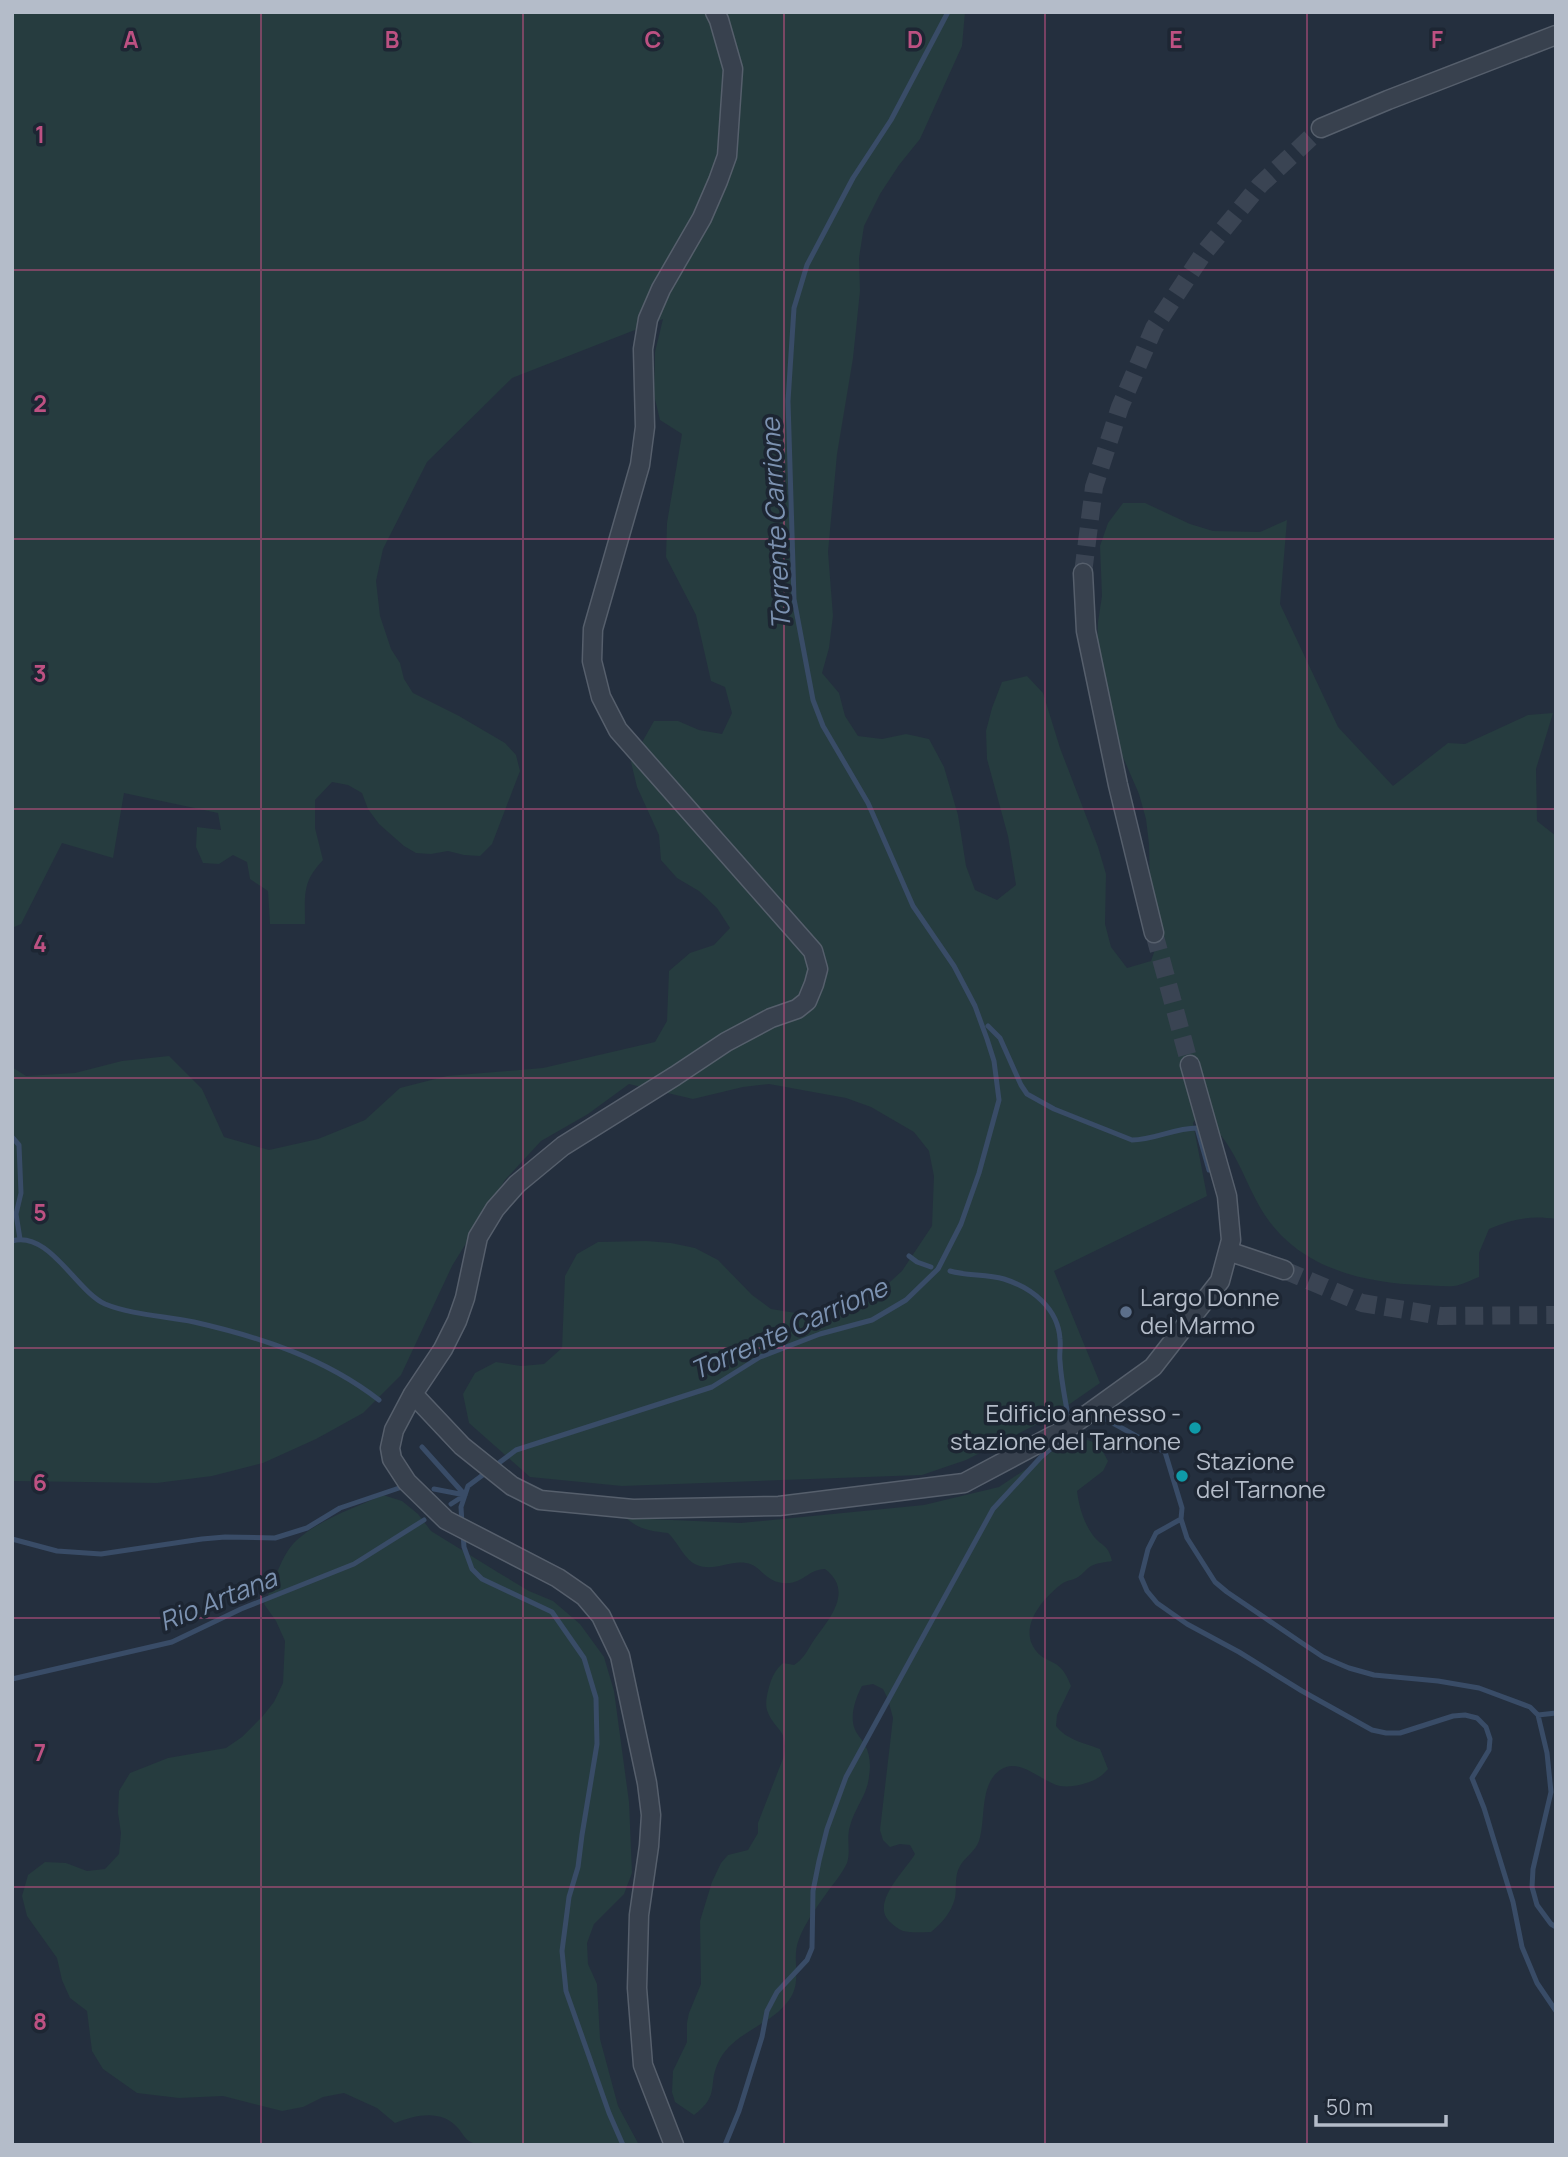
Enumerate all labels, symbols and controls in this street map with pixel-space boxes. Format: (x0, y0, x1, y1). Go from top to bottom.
text: A (123, 23, 139, 55)
text: B (385, 23, 399, 55)
text: C (645, 23, 662, 55)
text: D (907, 23, 923, 55)
text: E (1169, 23, 1183, 55)
text: F (1431, 23, 1443, 55)
text: 1 (35, 118, 45, 150)
text: 2 (33, 387, 47, 419)
water label: Torrente Carrione (751, 416, 799, 631)
text: 3 (33, 657, 47, 689)
text: 4 (33, 927, 47, 959)
text: 5 (33, 1196, 47, 1228)
water label: Torrente Carrione (685, 1268, 894, 1388)
place label: Largo Donne del Marmo (1140, 1280, 1280, 1341)
marker: Largo Donne del Marmo (1118, 1304, 1134, 1320)
place label: Edificio annesso - stazione del Tarnone (950, 1396, 1181, 1457)
marker: Edificio annesso - stazione del Tarnone (1187, 1420, 1203, 1436)
place label: Stazione del Tarnone (1196, 1444, 1326, 1505)
text: 6 (33, 1466, 47, 1498)
marker: Stazione del Tarnone (1174, 1468, 1190, 1484)
water label: Rio Artana (154, 1559, 283, 1639)
text: 7 (34, 1736, 46, 1768)
text: 8 (33, 2005, 47, 2037)
scale bar (1316, 2084, 1446, 2128)
text: 50 m (1326, 2093, 1373, 2121)

